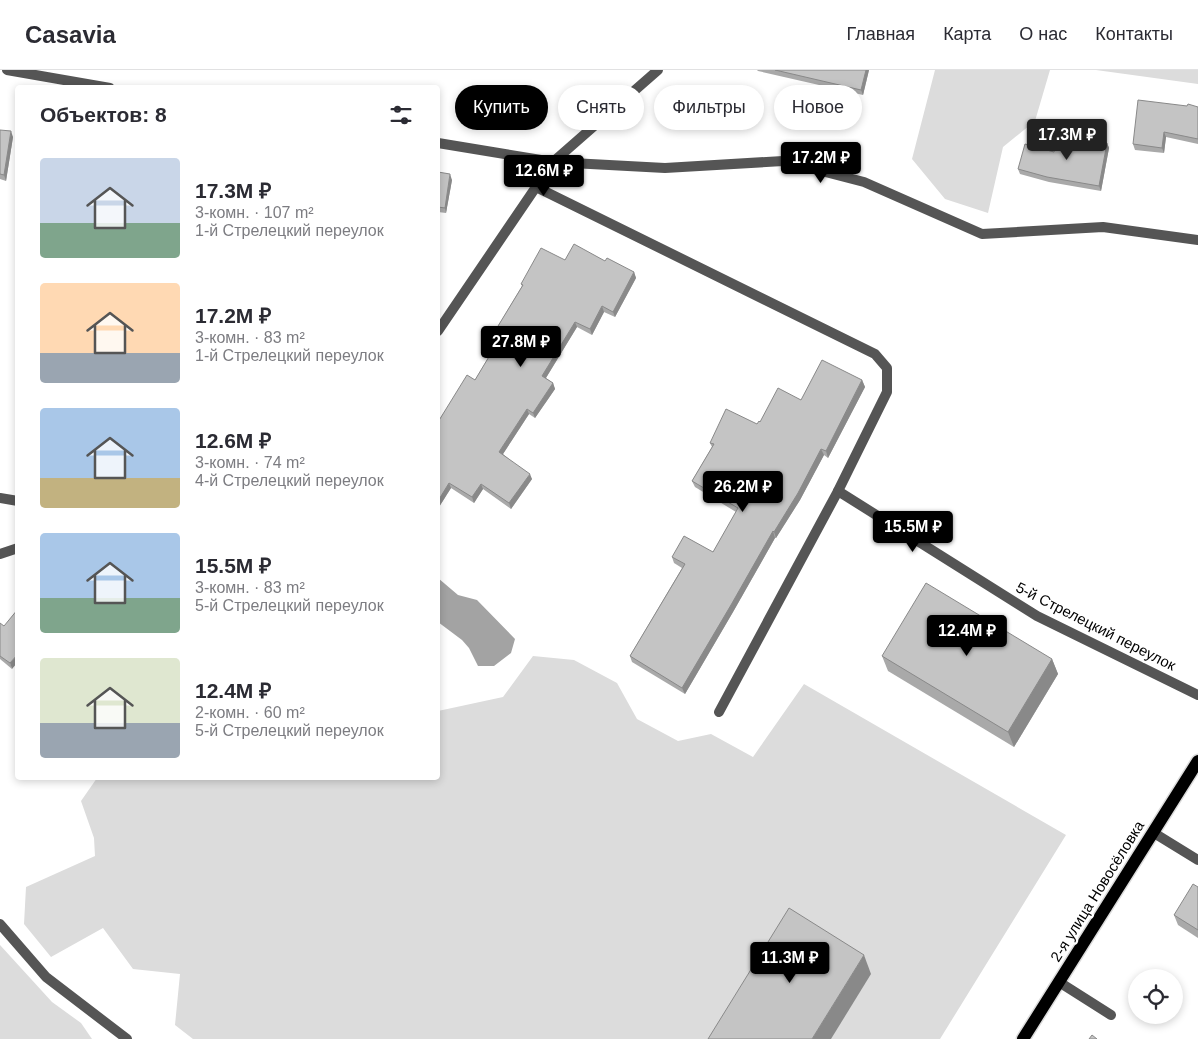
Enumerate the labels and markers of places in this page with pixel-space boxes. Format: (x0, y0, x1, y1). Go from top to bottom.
pin: 17.3M ₽ (1021, 118, 1113, 161)
pin: 17.2M ₽ (775, 142, 867, 184)
pin: 12.6M ₽ (498, 154, 590, 197)
pin: 27.8M ₽ (475, 326, 567, 368)
pin: 26.2M ₽ (697, 470, 789, 513)
pin: 15.5M ₽ (867, 510, 959, 553)
pin: 12.4M ₽ (921, 614, 1013, 657)
pin: 11.3M ₽ (744, 942, 836, 984)

